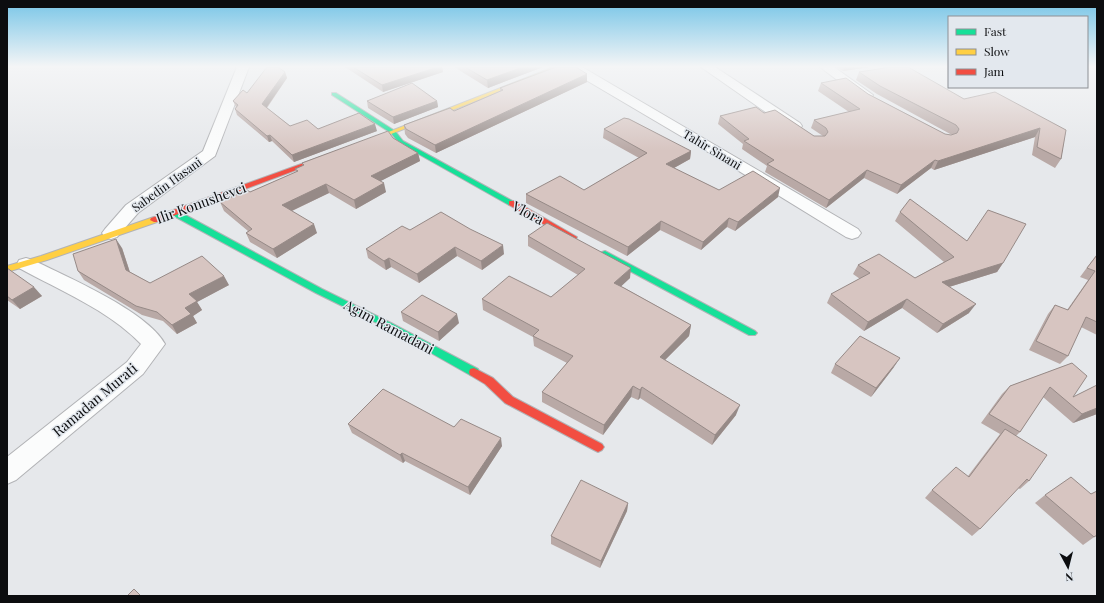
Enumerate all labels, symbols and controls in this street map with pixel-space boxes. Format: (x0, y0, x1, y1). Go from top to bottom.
legend (948, 16, 1088, 88)
text: Fast (984, 23, 1007, 39)
text: Slow (984, 43, 1010, 59)
text: Jam (983, 63, 1005, 79)
street label: Tahir Sinani (680, 125, 745, 173)
street label: Sabedin Hasani (128, 153, 205, 215)
street label: Ilir Konushevci (153, 177, 249, 228)
street label: Vlora (508, 196, 547, 229)
street label: Agim Ramadani (340, 294, 438, 358)
street label: Ramadan Murati (48, 359, 141, 441)
north arrow (1048, 547, 1088, 587)
text: N (1064, 569, 1074, 585)

